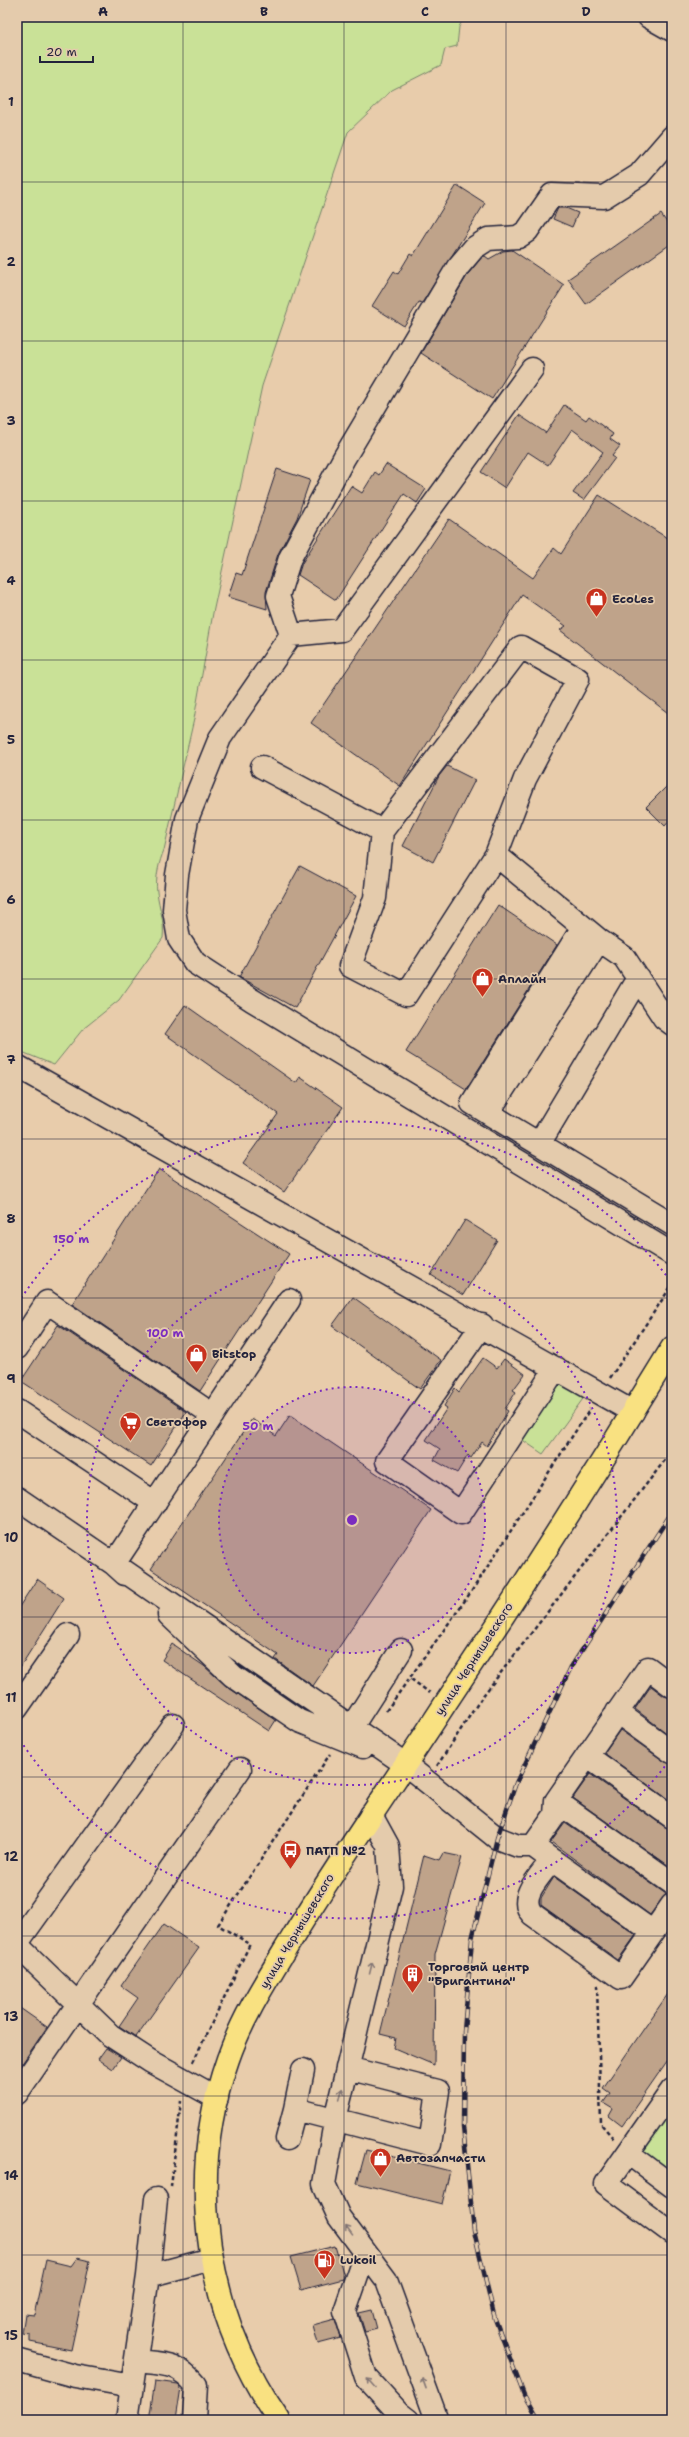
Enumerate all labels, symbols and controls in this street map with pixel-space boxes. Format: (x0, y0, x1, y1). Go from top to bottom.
text: A (98, 3, 108, 20)
text: B (260, 3, 268, 20)
text: C (421, 3, 429, 20)
text: D (581, 3, 591, 20)
scale bar (40, 38, 93, 64)
text: 20 m (46, 44, 77, 60)
text: 1 (8, 93, 14, 110)
text: 2 (6, 253, 16, 270)
text: 3 (6, 412, 16, 429)
text: 4 (6, 572, 16, 589)
shop icon: EcoLes (584, 586, 610, 619)
place label: EcoLes (612, 591, 654, 607)
text: 5 (7, 731, 15, 748)
text: 6 (6, 891, 16, 908)
shop icon: Аплайн (470, 966, 496, 999)
place label: Аплайн (498, 971, 546, 987)
text: 7 (6, 1051, 16, 1068)
text: 8 (6, 1210, 16, 1227)
text: 150 m (53, 1231, 89, 1247)
text: 100 m (147, 1325, 184, 1341)
shop icon: Bitstop (184, 1341, 210, 1374)
place label: Bitstop (212, 1346, 256, 1362)
text: 9 (6, 1370, 16, 1387)
supermarket icon: Светофор (118, 1409, 144, 1442)
place label: Светофор (146, 1414, 207, 1430)
text: 50 m (243, 1418, 274, 1434)
centre of rings (345, 1513, 359, 1527)
text: 10 (4, 1529, 18, 1546)
street label: улица Чернышевского (431, 1599, 517, 1719)
text: 11 (5, 1689, 17, 1706)
bus stop icon: ПАТП №2 (277, 1838, 303, 1871)
place label: ПАТП №2 (306, 1843, 367, 1859)
text: 12 (4, 1848, 18, 1865)
street label: улица Чернышевского (256, 1870, 338, 1992)
place label: Торговый центр "Бригантина" (428, 1959, 529, 1989)
building icon: Торговый центр "Бригантина" (399, 1961, 425, 1994)
one-way arrow (368, 1962, 376, 1975)
text: 13 (4, 2008, 18, 2025)
one-way arrow (338, 2088, 345, 2101)
shop icon: Автозапчасти (368, 2145, 394, 2178)
place label: Автозапчасти (396, 2150, 486, 2166)
text: 14 (4, 2167, 18, 2184)
one-way arrow (345, 2225, 353, 2236)
fuel station icon: Lukoil (311, 2247, 337, 2280)
place label: Lukoil (340, 2252, 376, 2268)
text: 15 (4, 2327, 18, 2344)
one-way arrow (367, 2378, 376, 2388)
one-way arrow (419, 2378, 427, 2390)

